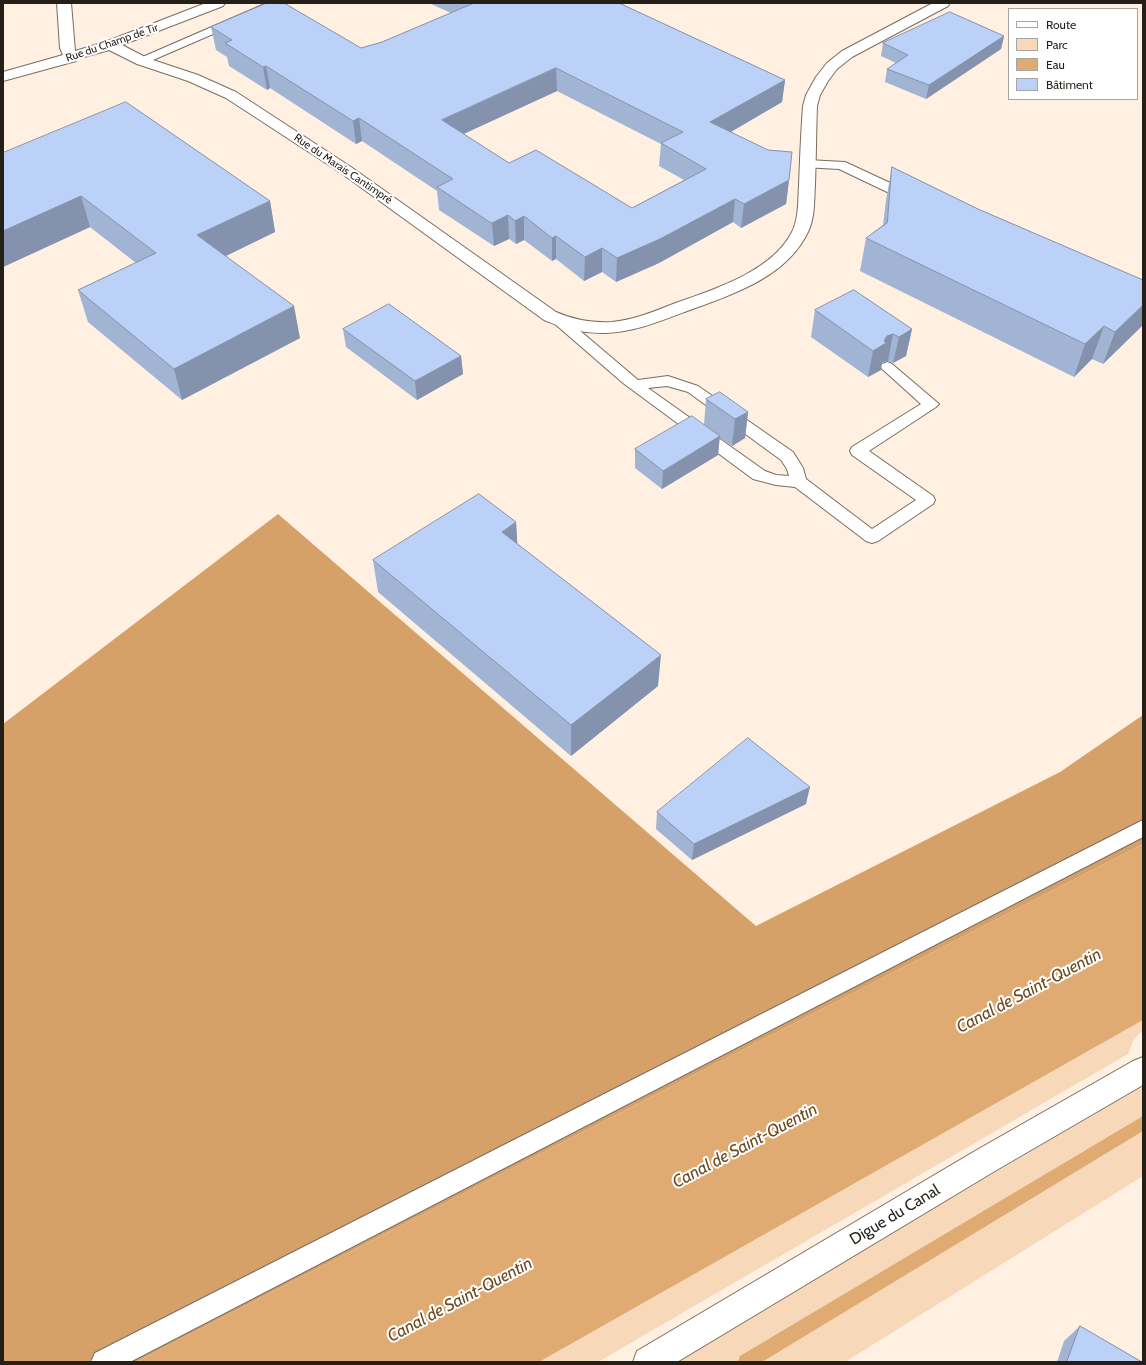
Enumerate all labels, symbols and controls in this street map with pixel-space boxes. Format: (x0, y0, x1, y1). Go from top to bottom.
legend (1008, 8, 1138, 100)
text: Route (1046, 17, 1076, 32)
street label: Rue du Champ de Tir (64, 21, 160, 65)
text: Parc (1046, 37, 1068, 52)
text: Eau (1046, 57, 1065, 72)
text: Bâtiment (1046, 77, 1093, 92)
street label: Rue du Marais Cantimpré (291, 131, 395, 207)
water label: Canal de Saint-Quentin (953, 944, 1105, 1038)
water label: Canal de Saint-Quentin (669, 1099, 821, 1193)
street label: Digue du Canal (846, 1181, 944, 1249)
water label: Canal de Saint-Quentin (384, 1253, 536, 1347)

